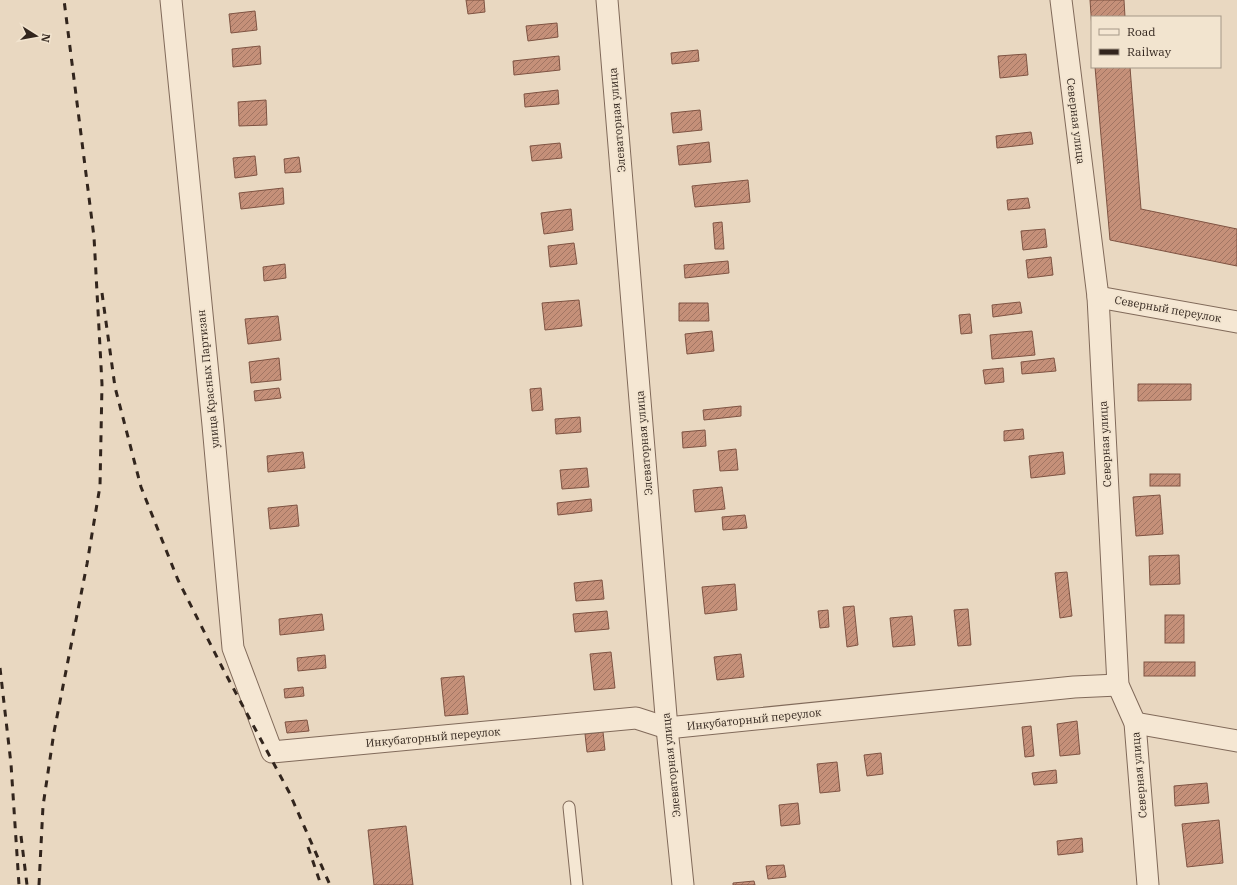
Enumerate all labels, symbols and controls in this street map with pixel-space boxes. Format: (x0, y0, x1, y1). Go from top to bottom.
north arrow (16, 16, 56, 56)
legend (1091, 16, 1221, 68)
text: Road (1127, 24, 1156, 39)
text: N (38, 32, 54, 44)
text: Railway (1127, 44, 1172, 59)
street label: Элеваторная улица (605, 67, 629, 173)
street label: Северная улица (1064, 77, 1088, 165)
street label: Северный переулок (1114, 293, 1223, 325)
street label: улица Красных Партизан (194, 309, 222, 449)
street label: Элеваторная улица (632, 390, 656, 496)
street label: Северная улица (1096, 400, 1114, 488)
street label: Инкубаторный переулок (686, 705, 823, 733)
street label: Элеваторная улица (659, 712, 683, 818)
street label: Инкубаторный переулок (365, 724, 502, 750)
street label: Северная улица (1128, 731, 1150, 819)

